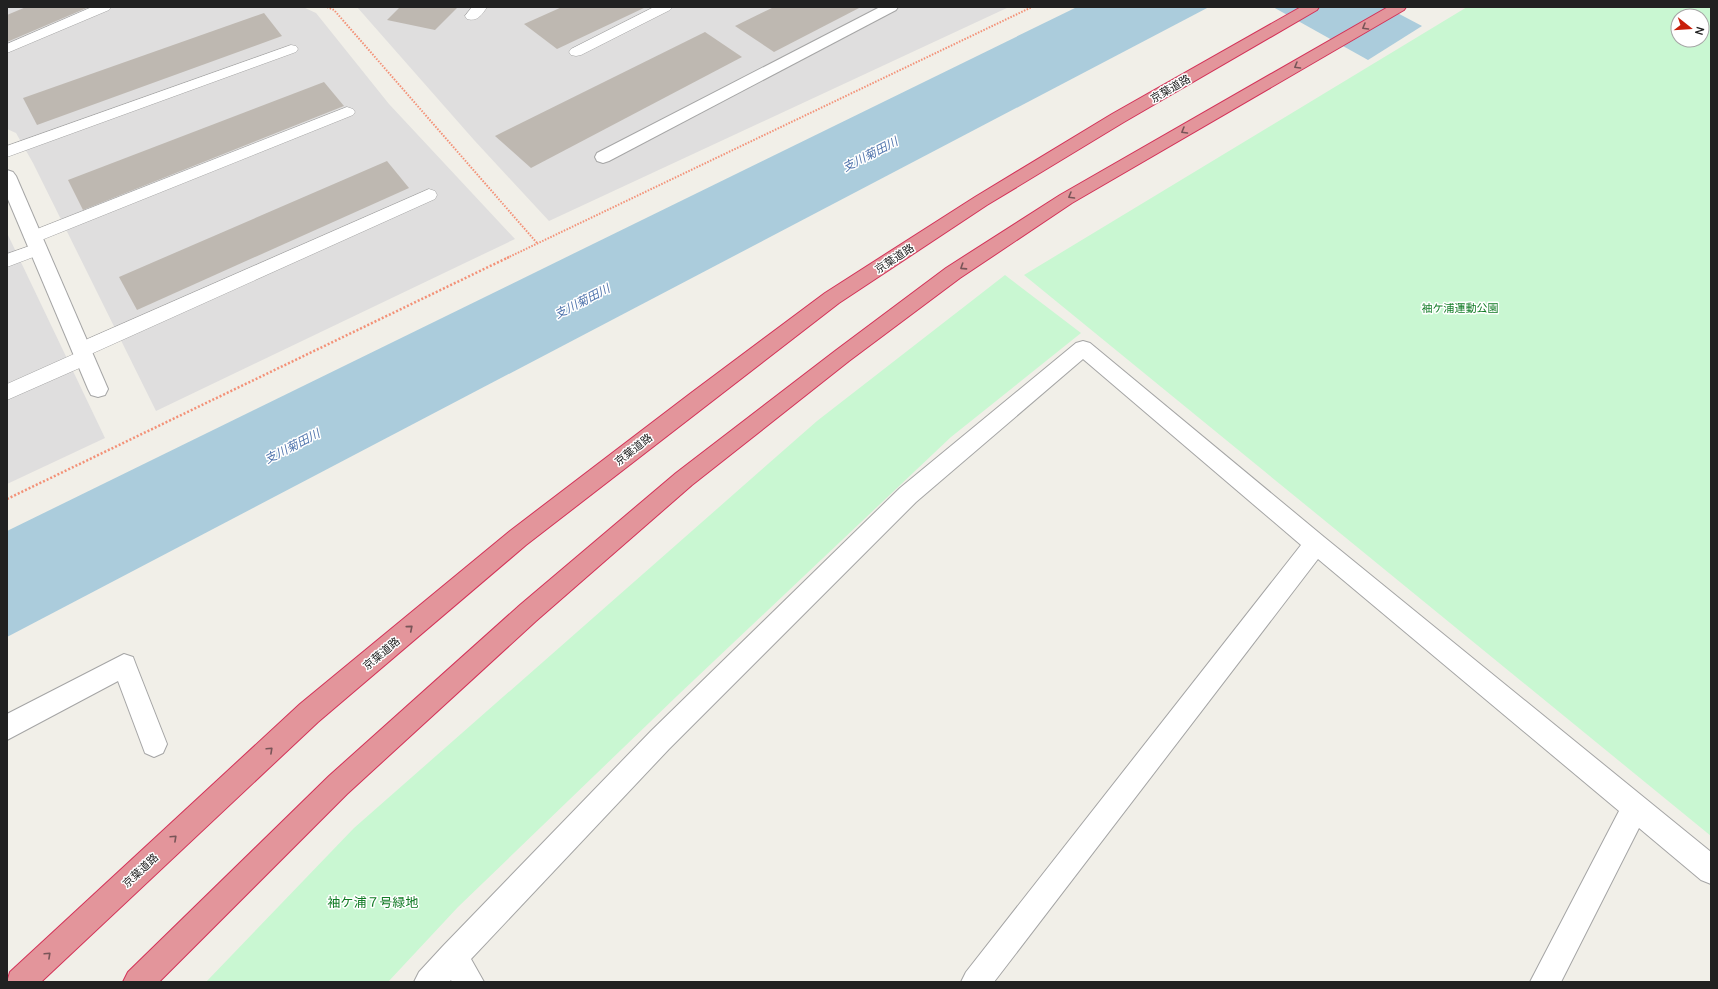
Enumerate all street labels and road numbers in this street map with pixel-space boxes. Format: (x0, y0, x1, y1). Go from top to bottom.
street label: 京葉道路 (1147, 71, 1193, 105)
street label: 京葉道路 (871, 240, 917, 276)
street label: 京葉道路 (611, 430, 655, 468)
street label: 京葉道路 (359, 633, 403, 673)
street label: 京葉道路 (119, 850, 161, 890)

